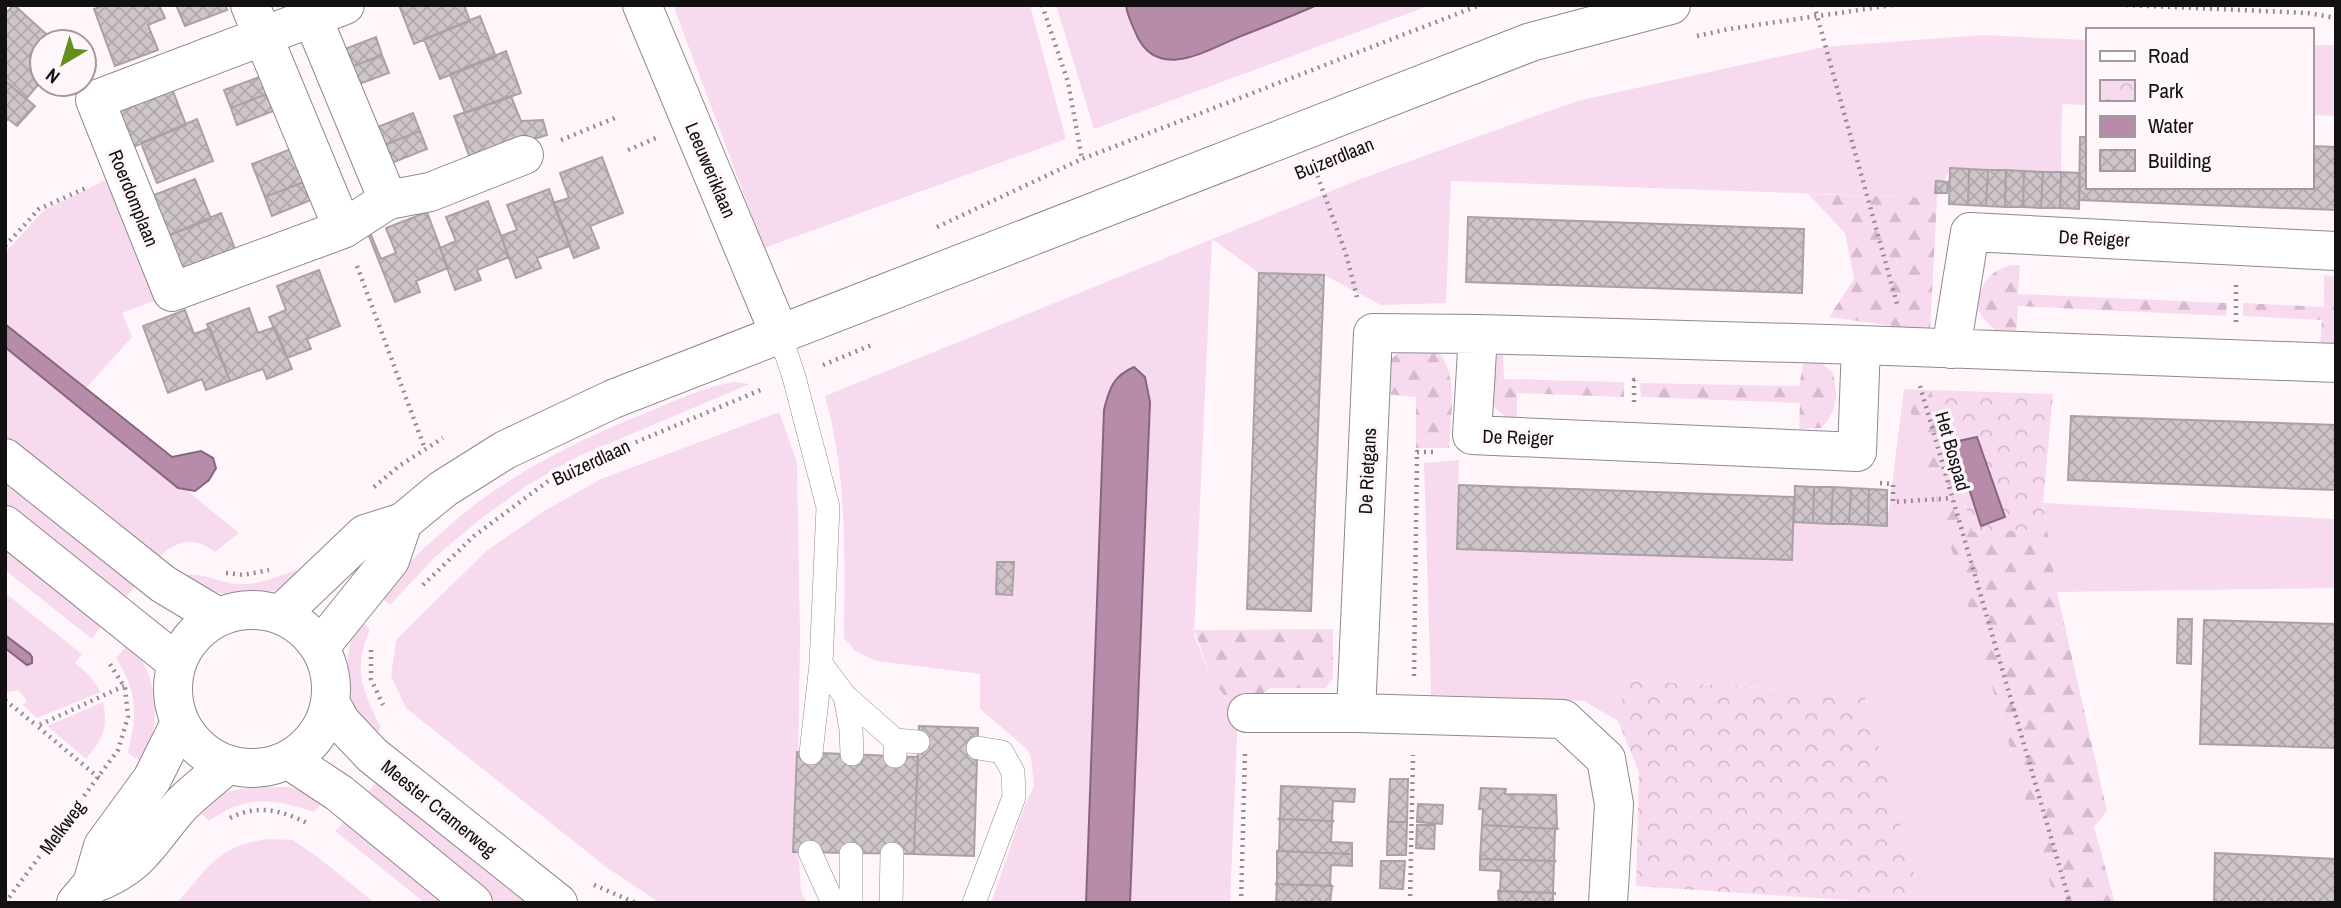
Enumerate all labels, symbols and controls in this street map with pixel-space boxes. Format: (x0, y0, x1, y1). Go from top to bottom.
north arrow (28, 28, 98, 98)
legend (2086, 28, 2313, 189)
text: Road (2148, 41, 2189, 70)
text: N (40, 63, 65, 90)
text: Park (2148, 76, 2184, 105)
text: Water (2148, 111, 2194, 140)
street label: Leeuweriklaan (679, 118, 743, 222)
street label: Buizerdlaan (1291, 130, 1377, 186)
street label: Roerdomplaan (103, 146, 165, 250)
text: Building (2148, 146, 2212, 175)
street label: De Reiger (2058, 223, 2131, 253)
street label: Het Bospad (1929, 408, 1977, 494)
street label: De Reiger (1482, 423, 1555, 451)
street label: De Rietgans (1352, 427, 1382, 515)
street label: Buizerdlaan (548, 433, 634, 491)
street label: Meester Cramerweg (376, 753, 502, 863)
street label: Melkweg (33, 794, 91, 859)

